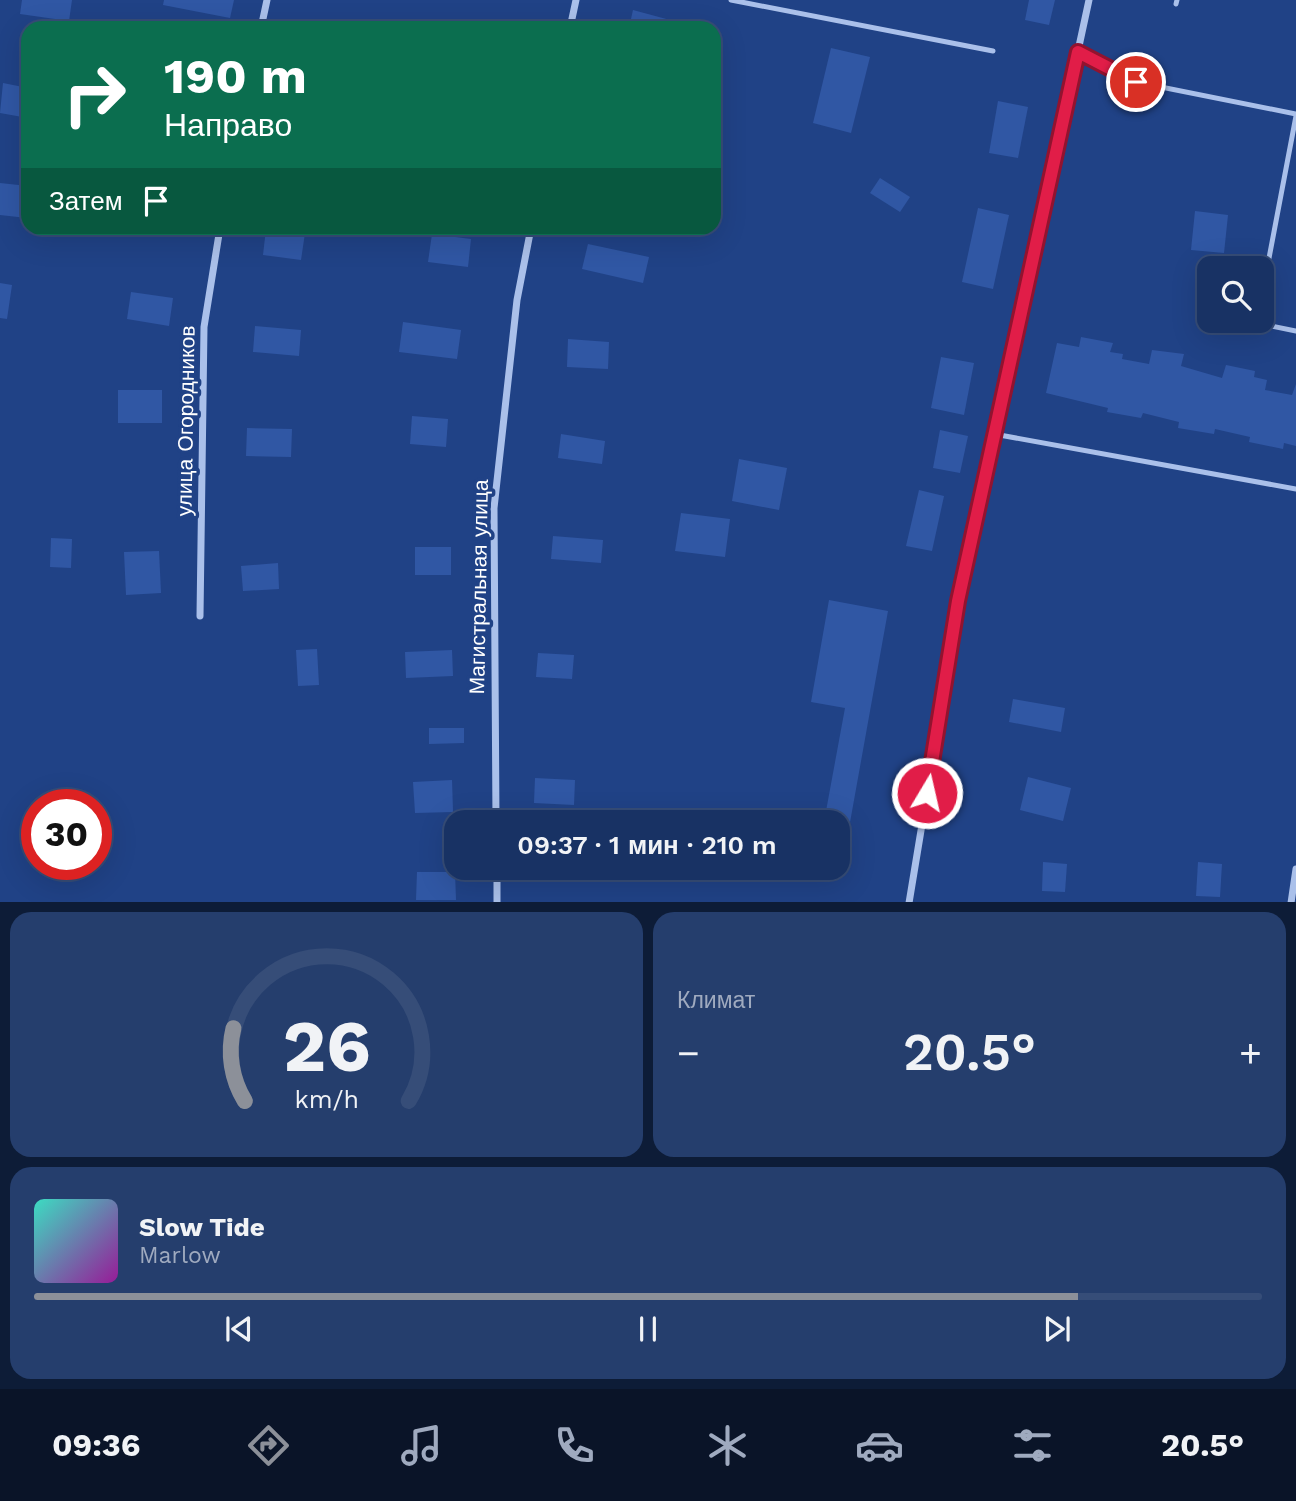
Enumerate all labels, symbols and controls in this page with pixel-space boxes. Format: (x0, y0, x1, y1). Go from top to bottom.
text: 190 m (164, 47, 307, 105)
icon: right (49, 49, 140, 140)
pin (1106, 52, 1166, 112)
icon: arrive (1117, 63, 1155, 101)
text: Направо (164, 106, 292, 144)
icon: arrive (137, 182, 175, 220)
text: Затем (49, 186, 123, 216)
map controls (1197, 256, 1274, 333)
button: search (1197, 256, 1274, 333)
street label: улица Огородников (171, 325, 200, 517)
street label: Магистральная улица (464, 479, 493, 695)
position arrow (890, 756, 964, 830)
speed limit sign: 30 (21, 789, 112, 880)
text: 09:37 · 1 мин · 210 m (517, 830, 777, 860)
text: Климат (677, 987, 755, 1014)
text: 26 (282, 1003, 371, 1089)
text: 20.5° (903, 1022, 1036, 1083)
text: − (677, 1031, 700, 1075)
text: + (1239, 1031, 1262, 1075)
text: km/h (294, 1084, 359, 1113)
text: Slow Tide (139, 1212, 265, 1242)
text: Marlow (139, 1242, 221, 1269)
icon: previous (220, 1310, 258, 1348)
icon: pause (629, 1310, 667, 1348)
icon: next (1038, 1310, 1076, 1348)
icon: directions (244, 1421, 293, 1470)
icon: music (397, 1421, 446, 1470)
icon: phone (550, 1421, 599, 1470)
icon: climate (703, 1421, 752, 1470)
icon: car (855, 1421, 904, 1470)
icon: filters (1008, 1421, 1057, 1470)
text: 09:36 (52, 1426, 141, 1464)
text: 20.5° (1161, 1426, 1244, 1464)

